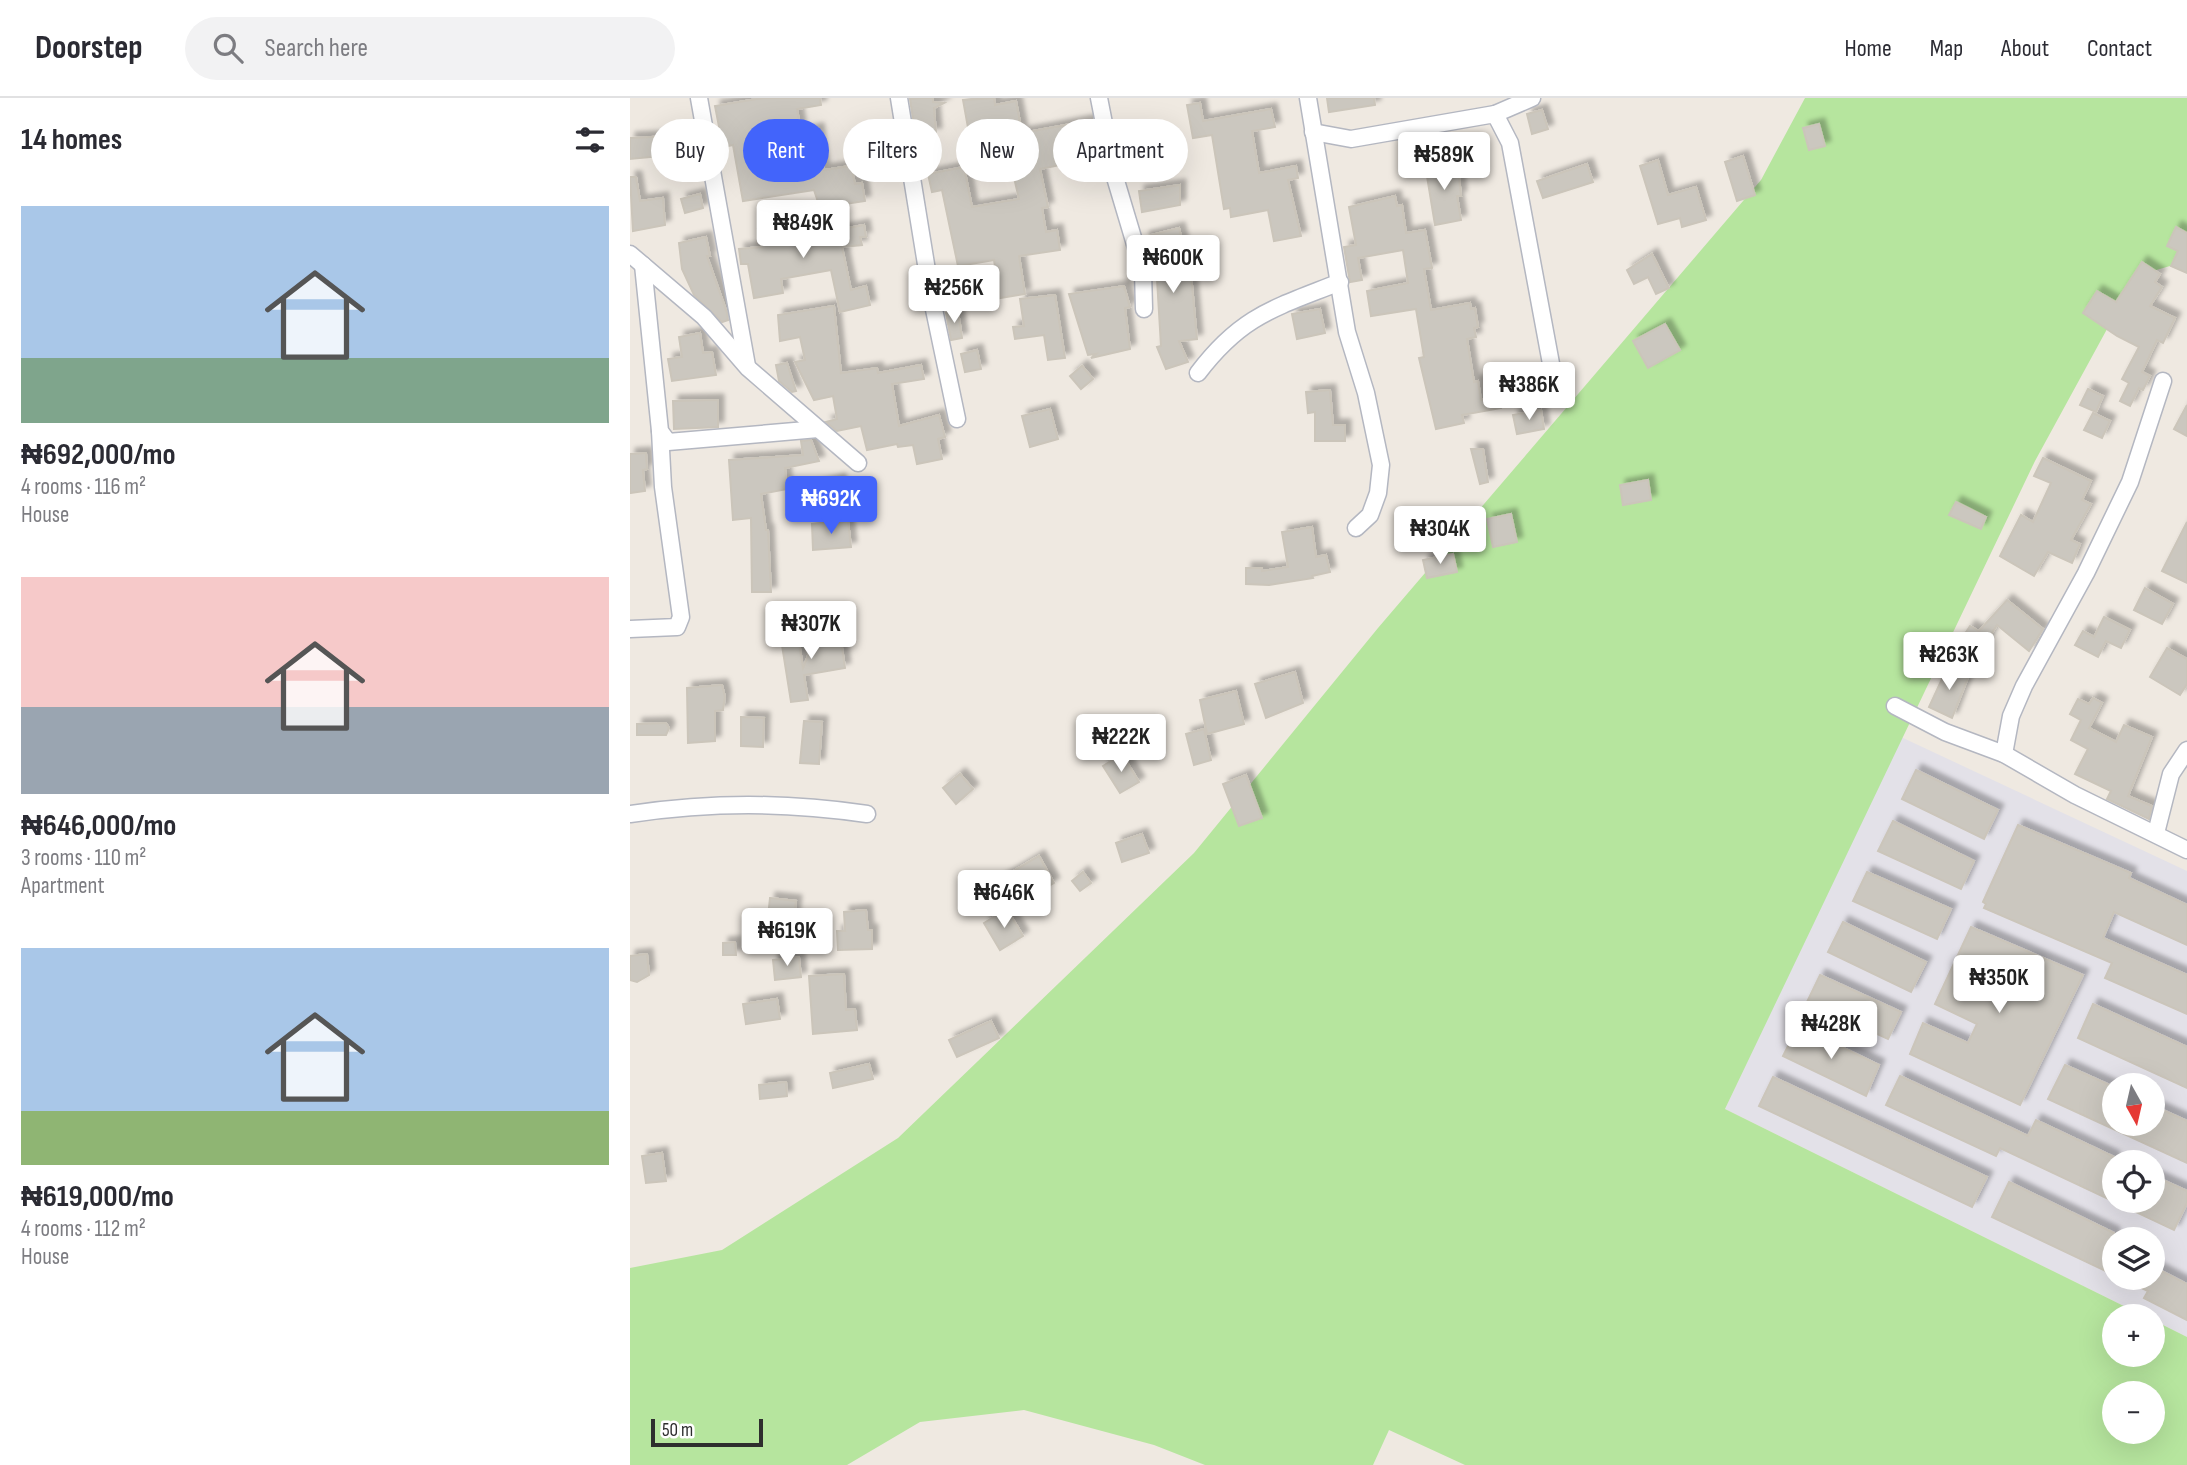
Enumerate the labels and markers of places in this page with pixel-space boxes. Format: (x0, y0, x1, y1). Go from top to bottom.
pin: ₦589K (1395, 132, 1493, 192)
pin: ₦849K (754, 200, 852, 260)
pin: ₦600K (1124, 236, 1222, 295)
pin: ₦256K (905, 266, 1003, 325)
pin: ₦386K (1480, 362, 1578, 422)
pin: ₦692K (782, 476, 880, 536)
pin: ₦304K (1391, 506, 1489, 566)
pin: ₦307K (762, 602, 860, 661)
pin: ₦263K (1900, 632, 1998, 692)
pin: ₦222K (1072, 714, 1170, 774)
pin: ₦646K (955, 870, 1053, 930)
pin: ₦619K (738, 908, 836, 968)
pin: ₦350K (1950, 956, 2048, 1015)
pin: ₦428K (1782, 1002, 1880, 1061)

